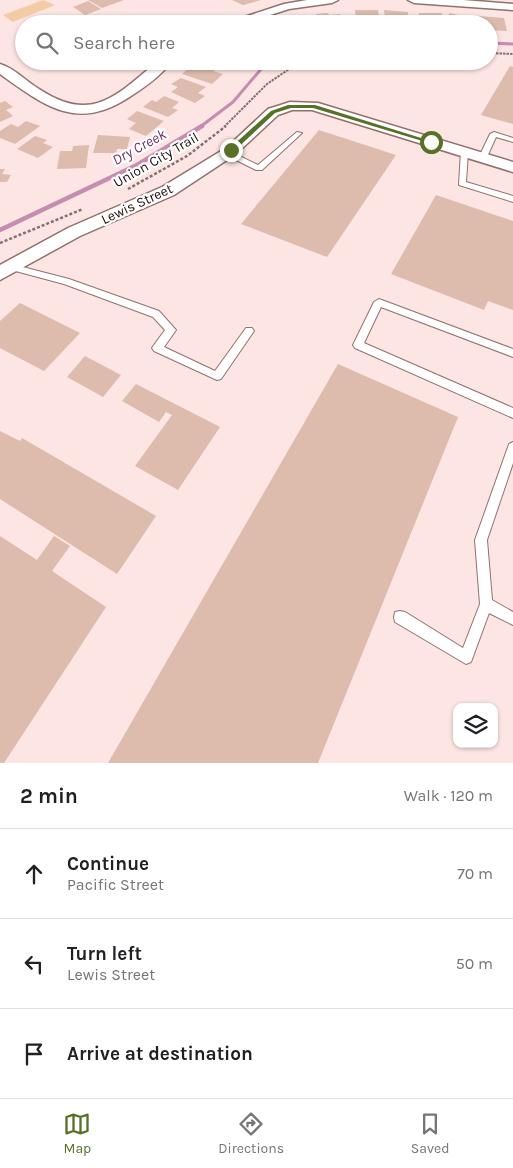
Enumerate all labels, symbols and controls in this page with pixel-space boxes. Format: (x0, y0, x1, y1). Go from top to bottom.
search box (15, 15, 498, 70)
icon: search (33, 29, 61, 57)
text: Search here (73, 32, 175, 54)
water label: Dry Creek (109, 125, 169, 169)
street label: Union City Trail (110, 129, 202, 191)
route start (420, 131, 443, 154)
route end (220, 139, 243, 162)
street label: Lewis Street (98, 180, 176, 228)
map controls (453, 703, 498, 748)
button: layers (453, 703, 498, 748)
text: 2 min (20, 784, 78, 808)
text: Walk · 120 m (404, 786, 493, 805)
text: Continue (67, 853, 149, 875)
icon: ahead (20, 860, 48, 888)
text: 70 m (457, 864, 493, 883)
text: Pacific Street (67, 875, 164, 894)
text: Turn left (67, 943, 142, 965)
icon: left (20, 950, 48, 978)
text: 50 m (456, 954, 493, 973)
text: Lewis Street (67, 965, 155, 984)
icon: arrive (20, 1040, 48, 1068)
text: Arrive at destination (67, 1043, 253, 1065)
tab: Map (63, 1110, 91, 1157)
tab: Directions (218, 1110, 284, 1157)
tab: Saved (411, 1110, 450, 1157)

